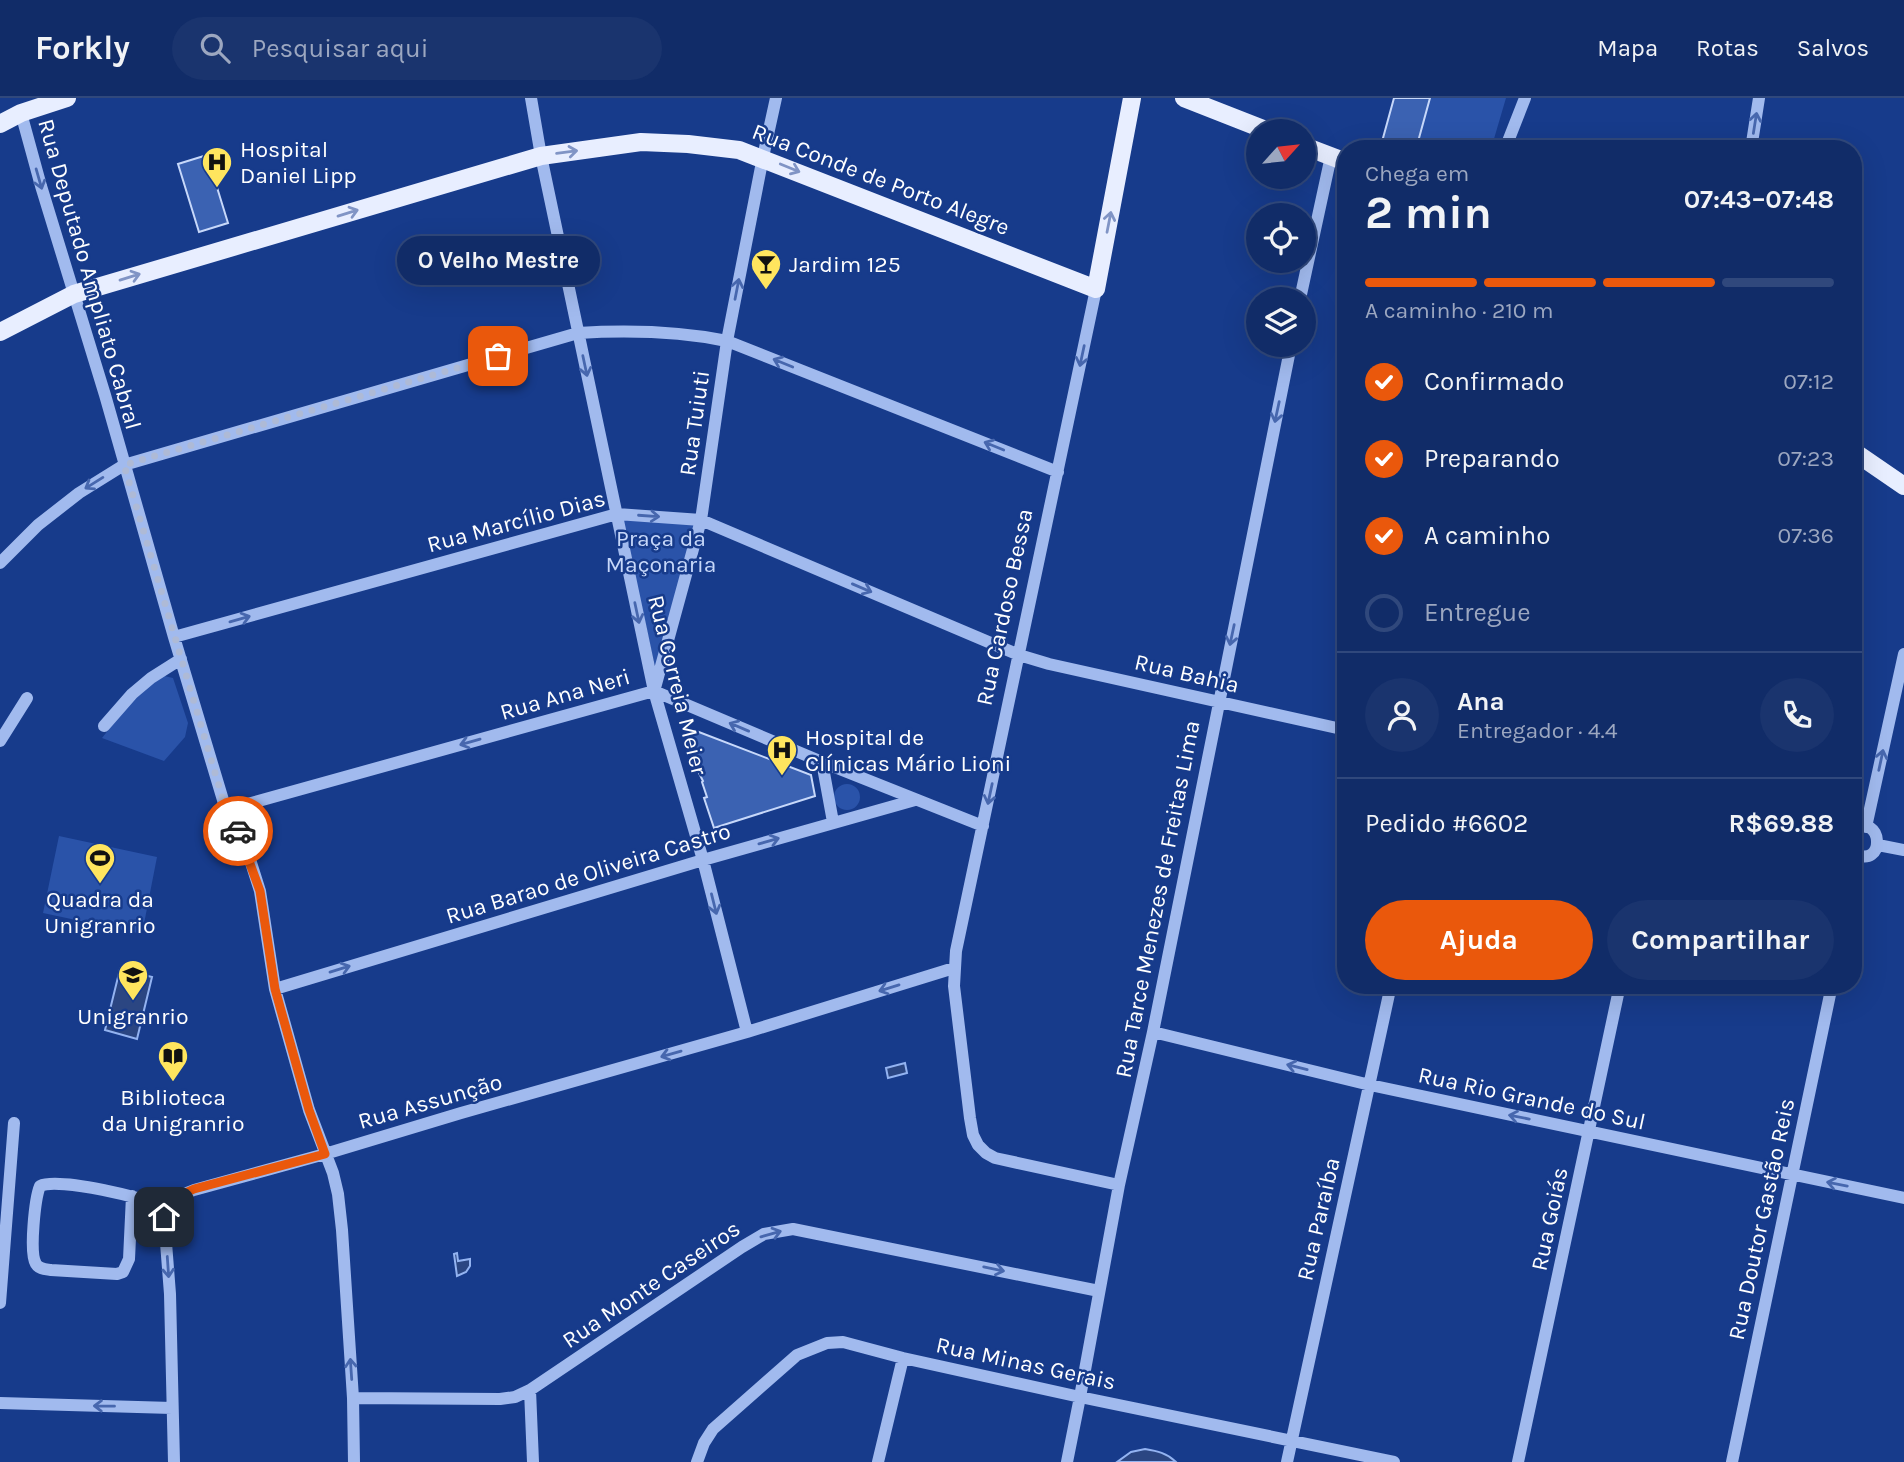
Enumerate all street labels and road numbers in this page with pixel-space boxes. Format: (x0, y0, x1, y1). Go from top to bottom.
street label: Rua Deputado Ampliato Cabral (32, 116, 147, 433)
street label: Rua Conde de Porto Alegre (748, 118, 1013, 241)
street label: Rua Tuiuti (674, 369, 715, 478)
street label: Rua Marcílio Dias (424, 485, 608, 558)
street label: Rua Cardoso Bessa (970, 506, 1039, 708)
street label: Rua Correia Meier (642, 592, 713, 779)
street label: Rua Bahia (1132, 648, 1242, 699)
street label: Rua Ana Neri (497, 663, 633, 726)
street label: Rua Tarce Menezes de Freitas Lima (1110, 718, 1205, 1080)
street label: Rua Barao de Oliveira Castro (443, 817, 734, 930)
street label: Rua Rio Grande do Sul (1416, 1061, 1648, 1136)
street label: Rua Assunção (355, 1068, 505, 1135)
street label: Rua Doutor Gastão Reis (1723, 1096, 1800, 1342)
street label: Rua Paraíba (1291, 1155, 1346, 1283)
street label: Rua Goiás (1525, 1165, 1574, 1273)
street label: Rua Monte Caseiros (557, 1215, 745, 1354)
street label: Rua Minas Gerais (934, 1331, 1118, 1396)

